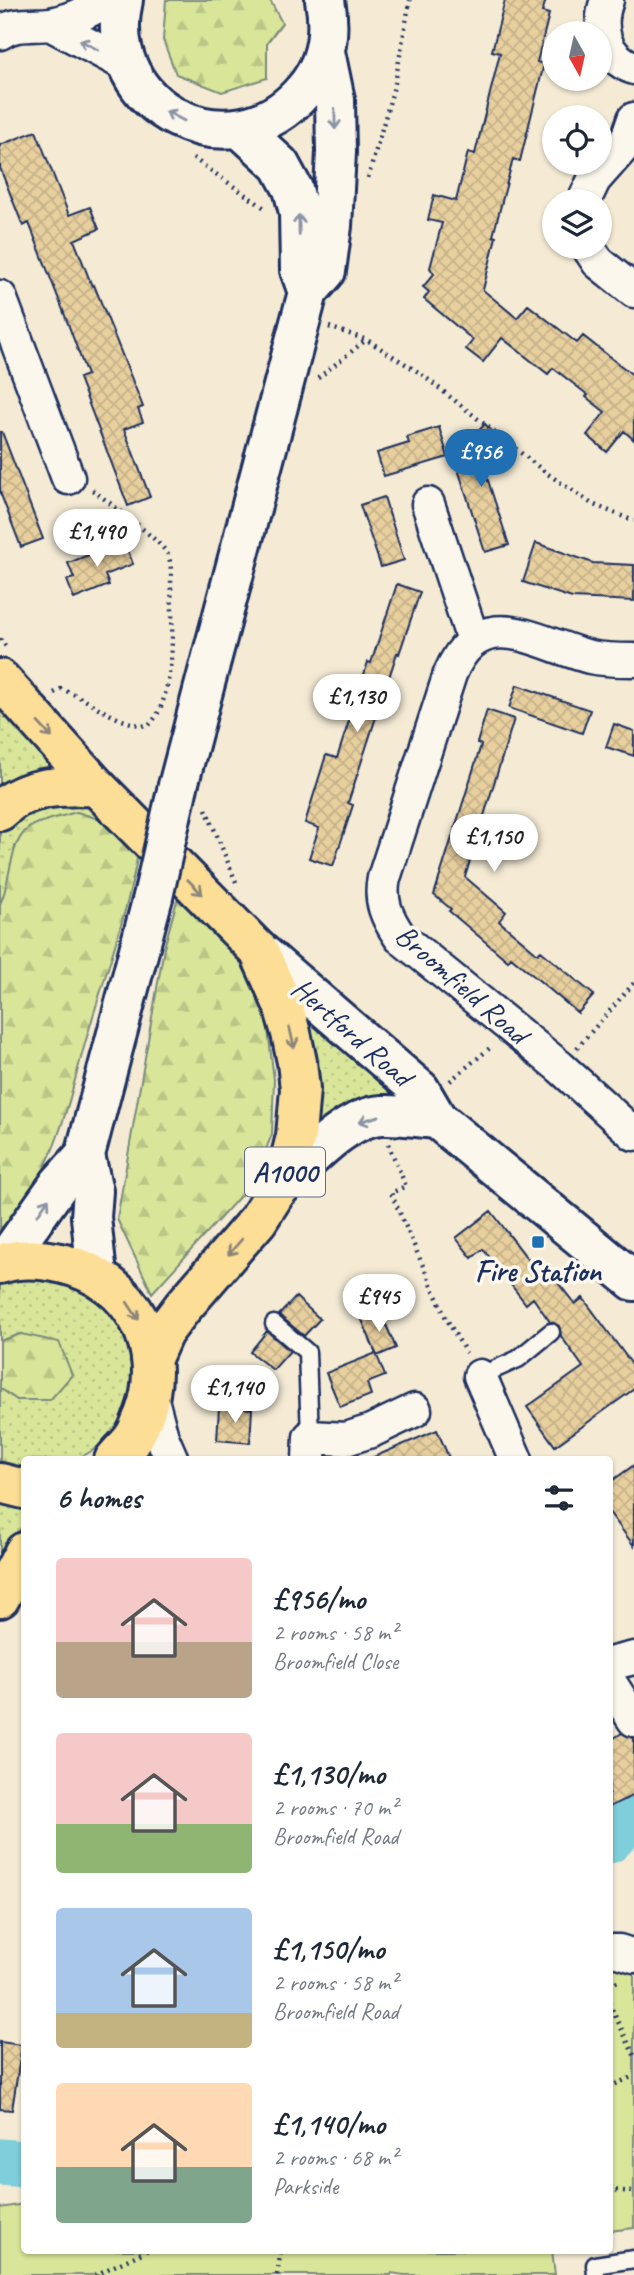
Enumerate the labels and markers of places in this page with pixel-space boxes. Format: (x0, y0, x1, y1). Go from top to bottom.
pin: £956 (440, 430, 522, 489)
pin: £1,490 (40, 510, 154, 569)
pin: £1,130 (300, 674, 414, 734)
pin: £1,150 (437, 814, 551, 874)
marker: Fire Station (530, 1234, 546, 1250)
place label: Fire Station (475, 1252, 602, 1290)
pin: £945 (338, 1274, 420, 1334)
pin: £1,140 (178, 1366, 292, 1425)

